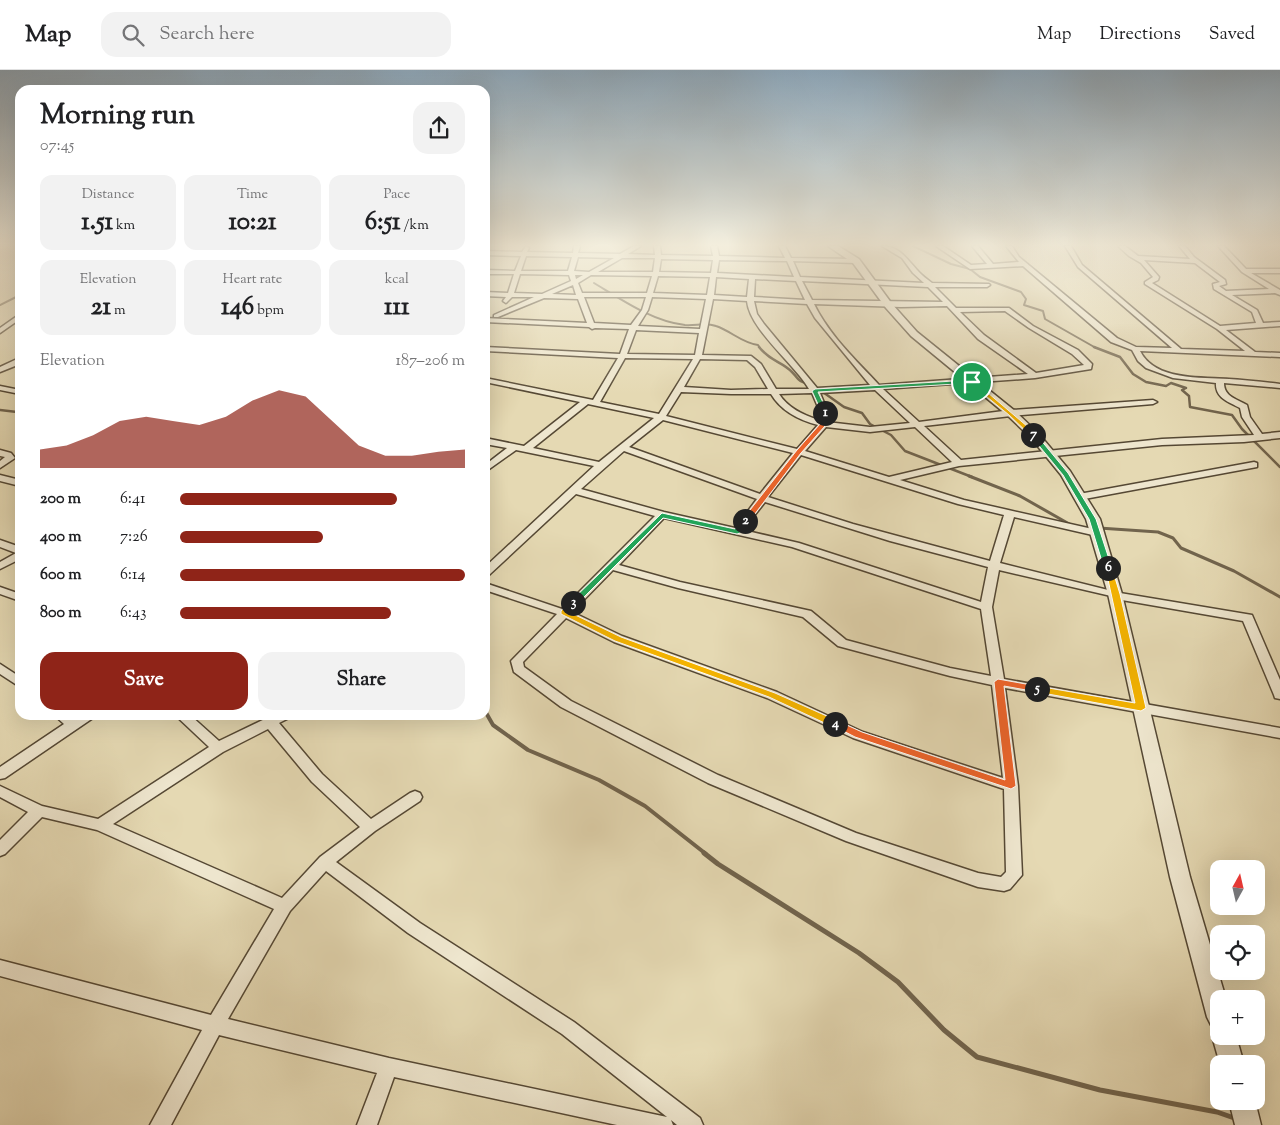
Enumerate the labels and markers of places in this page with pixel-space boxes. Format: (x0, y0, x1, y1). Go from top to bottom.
pin (951, 361, 993, 403)
pin: 1 (812, 400, 838, 426)
pin: 7 (1020, 422, 1046, 448)
pin: 2 (732, 508, 758, 534)
pin: 6 (1096, 556, 1120, 580)
pin: 3 (560, 590, 586, 616)
pin: 5 (1024, 676, 1050, 702)
pin: 4 (822, 712, 848, 736)

